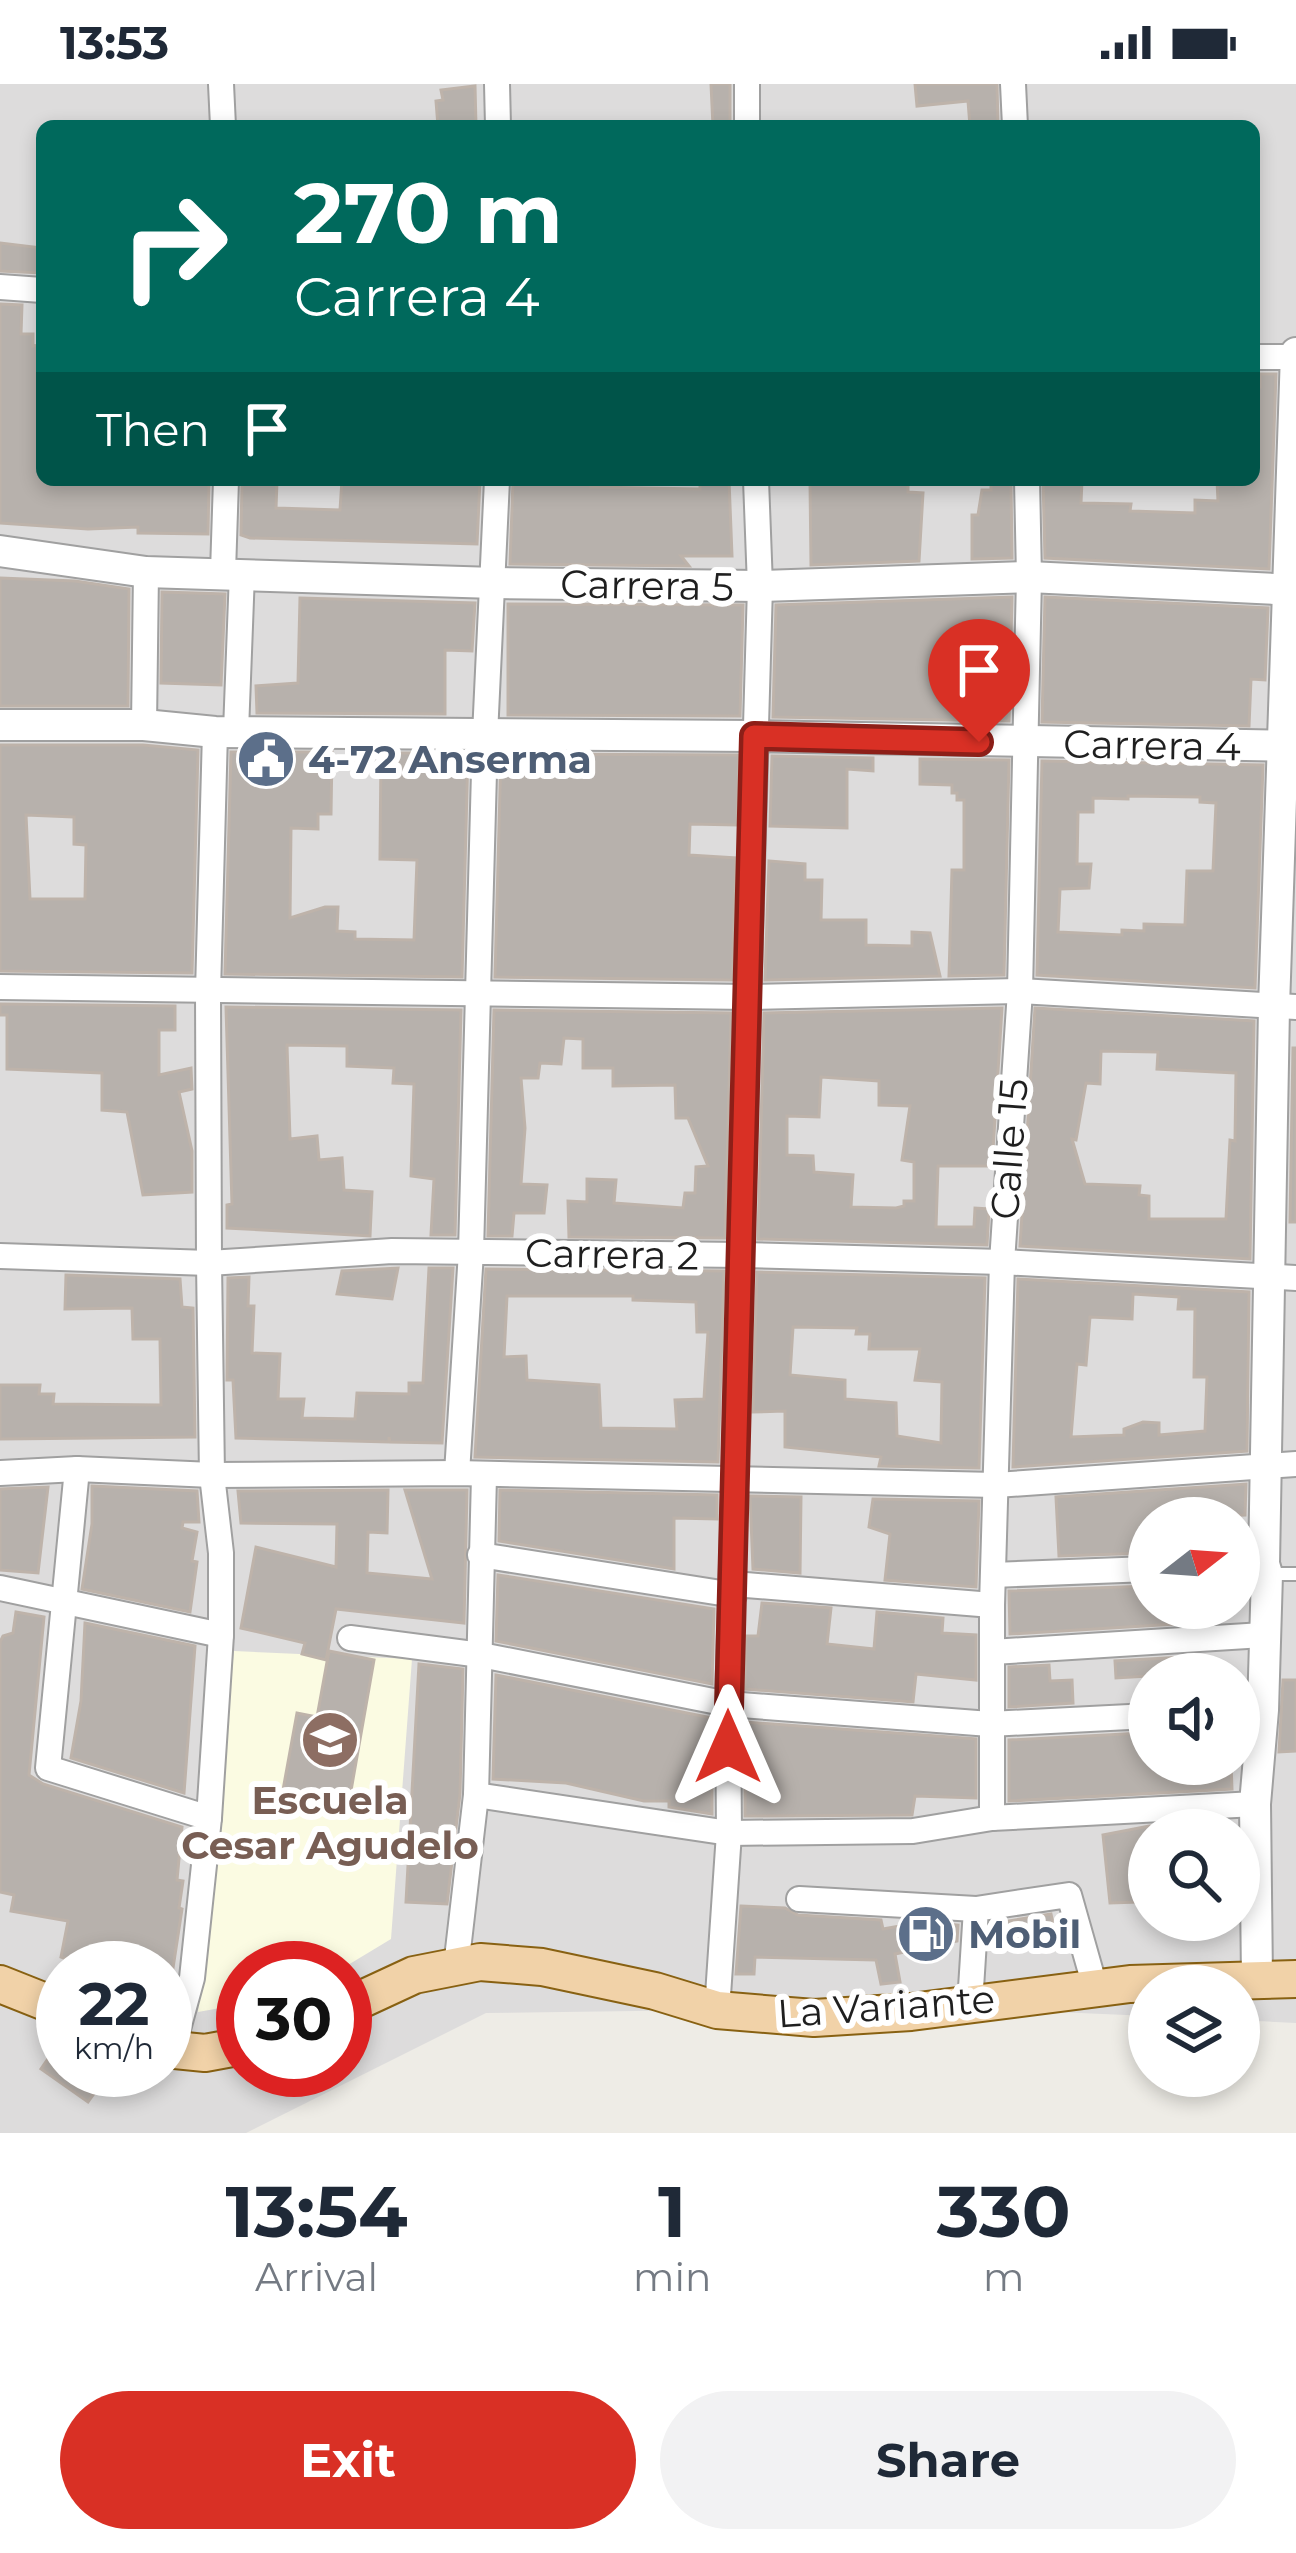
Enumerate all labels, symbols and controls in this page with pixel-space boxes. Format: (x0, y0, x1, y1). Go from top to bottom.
text: 13:53 (60, 15, 169, 70)
text: 270 m (294, 162, 563, 264)
icon: right (96, 168, 252, 324)
text: Carrera 4 (294, 264, 540, 330)
icon: arrive (234, 396, 300, 462)
text: Then (96, 402, 210, 457)
street label: Carrera 5 (560, 559, 734, 611)
pin (928, 619, 1030, 742)
icon: arrive (946, 637, 1012, 703)
street label: Carrera 4 (1063, 719, 1241, 771)
public building icon: 4-72 Anserma (235, 728, 297, 790)
place label: 4-72 Anserma (308, 735, 592, 783)
street label: Calle 15 (980, 1077, 1038, 1221)
street label: Carrera 2 (525, 1228, 699, 1280)
north arrow (1128, 1497, 1260, 1629)
map controls (1128, 1497, 1260, 2097)
button: sound (1128, 1653, 1260, 1785)
position arrow (665, 1684, 791, 1810)
school or university icon: Escuela Cesar Agudelo (299, 1709, 361, 1771)
place label: Escuela Cesar Agudelo (181, 1776, 479, 1869)
button: search (1128, 1809, 1260, 1941)
fuel station icon: Mobil (895, 1903, 957, 1965)
place label: Mobil (968, 1910, 1081, 1958)
speed limit sign: 30 (216, 1941, 372, 2097)
button: layers (1128, 1965, 1260, 2097)
text: 22 (79, 1967, 149, 2040)
street label: La Variante (776, 1974, 996, 2038)
text: km/h (74, 2030, 154, 2067)
text: 13:54 (225, 2167, 408, 2255)
text: 1 (658, 2167, 686, 2255)
text: 330 (937, 2167, 1071, 2255)
text: Arrival (255, 2253, 378, 2301)
text: min (633, 2253, 711, 2301)
text: m (983, 2253, 1024, 2301)
button: Exit (60, 2391, 636, 2529)
button: Share (660, 2391, 1236, 2529)

